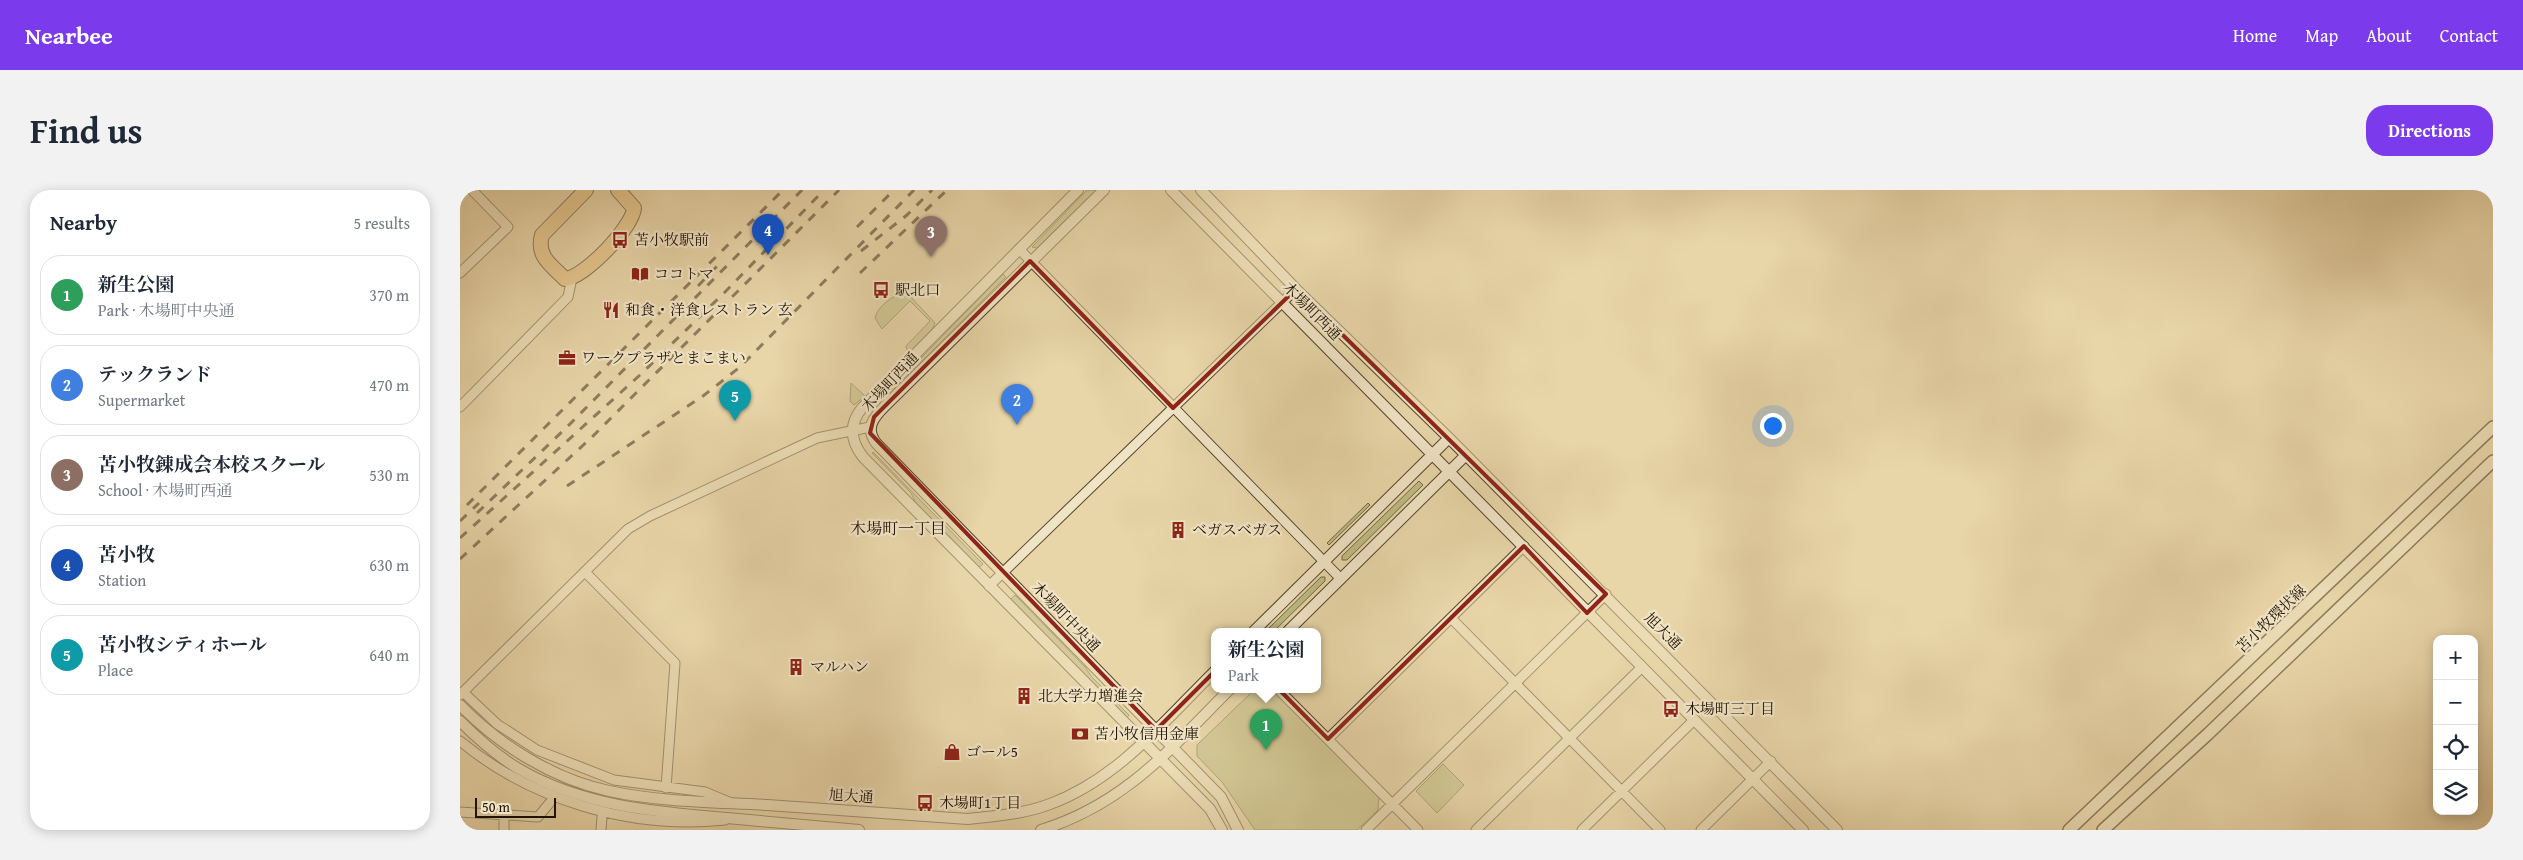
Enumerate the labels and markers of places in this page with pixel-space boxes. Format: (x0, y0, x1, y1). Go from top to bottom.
pin: 4 (752, 214, 784, 255)
pin: 3 (915, 216, 947, 257)
place label: 苫小牧駅前 (634, 229, 709, 250)
bus stop icon: 苫小牧駅前 (610, 230, 630, 250)
place label: ココトマ (654, 263, 714, 284)
library icon: ココトマ (630, 264, 650, 284)
place label: 駅北口 (895, 279, 940, 300)
bus stop icon: 駅北口 (871, 280, 891, 300)
place label: 和食・洋食レストラン 玄 (625, 299, 793, 320)
restaurant icon: 和食・洋食レストラン 玄 (601, 300, 621, 320)
place label: ワークプラザとまこまい (581, 347, 746, 368)
office icon: ワークプラザとまこまい (557, 348, 577, 368)
pin: 5 (719, 380, 751, 421)
pin: 2 (1001, 384, 1033, 425)
place label: ベガスベガス (1192, 519, 1282, 540)
building icon: ベガスベガス (1168, 520, 1188, 540)
place label: マルハン (810, 656, 869, 677)
building icon: マルハン (786, 657, 806, 677)
place label: 北大学力増進会 (1038, 685, 1143, 706)
building icon: 北大学力増進会 (1014, 686, 1034, 706)
place label: 木場町三丁目 (1685, 698, 1775, 719)
bus stop icon: 木場町三丁目 (1661, 699, 1681, 719)
pin: 1 (1250, 709, 1282, 750)
place label: 苫小牧信用金庫 (1094, 723, 1199, 744)
bank icon: 苫小牧信用金庫 (1070, 724, 1090, 744)
place label: ゴール5 (966, 741, 1018, 762)
shop icon: ゴール5 (942, 742, 962, 762)
place label: 木場町1丁目 (939, 792, 1021, 813)
bus stop icon: 木場町1丁目 (915, 793, 935, 813)

